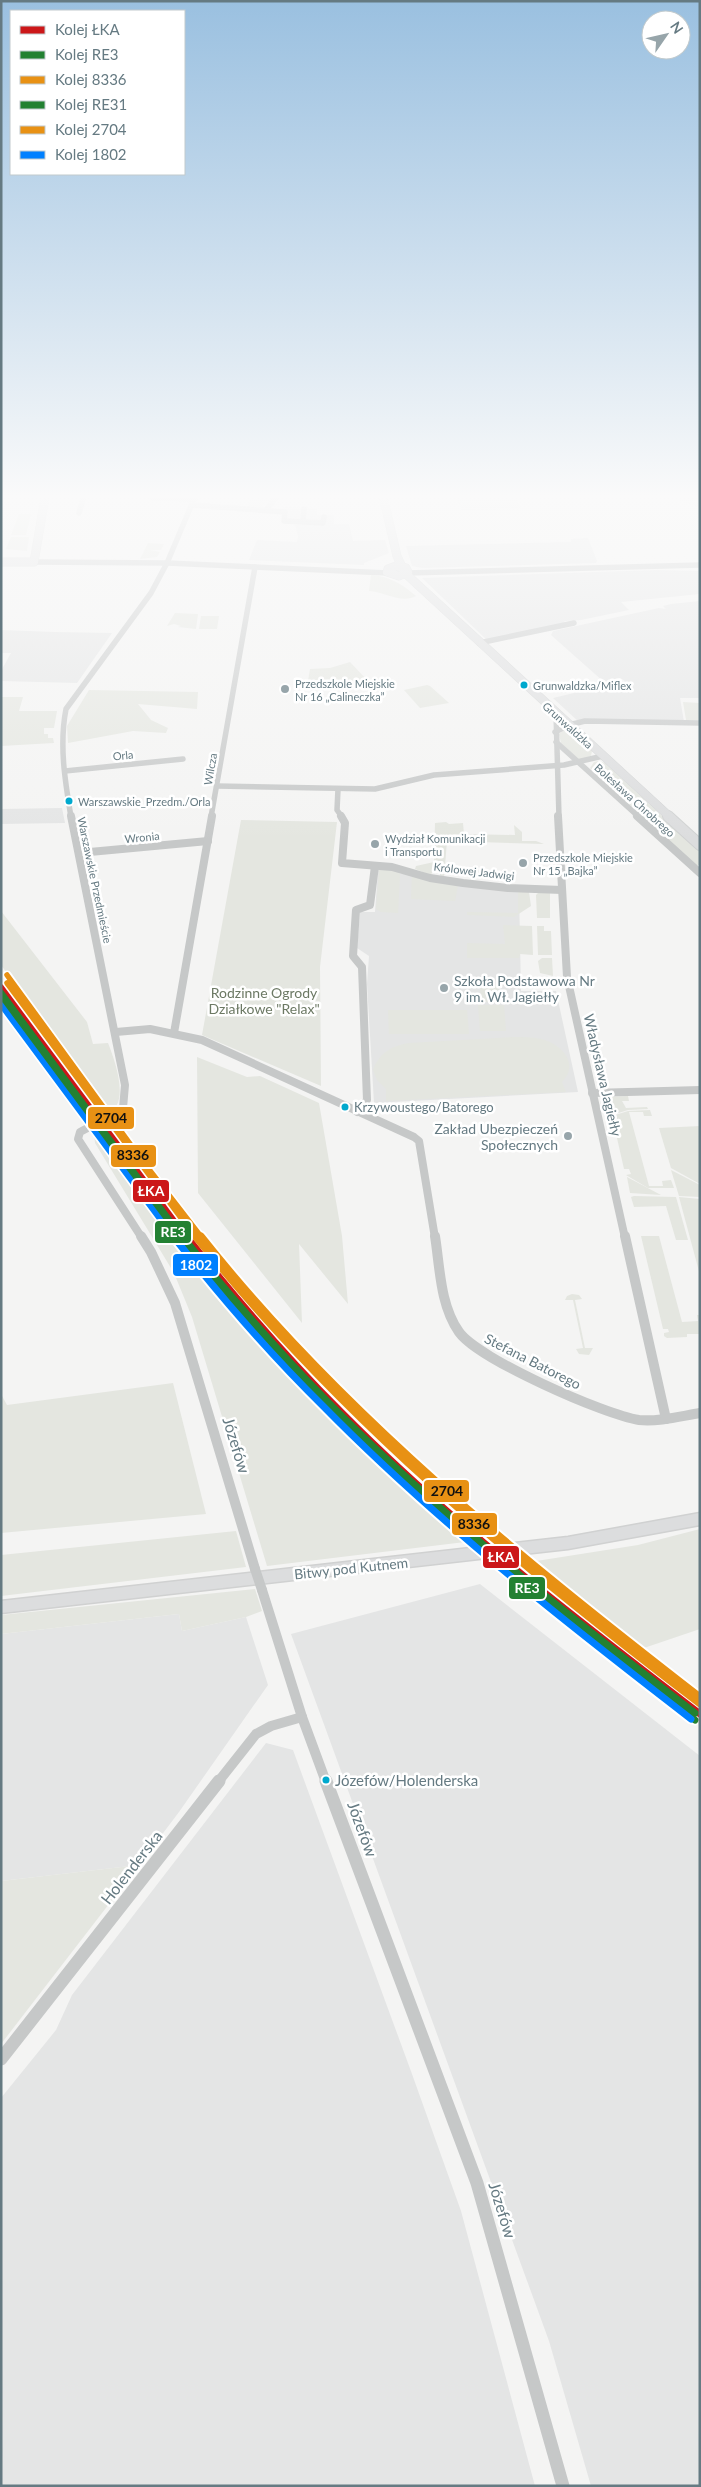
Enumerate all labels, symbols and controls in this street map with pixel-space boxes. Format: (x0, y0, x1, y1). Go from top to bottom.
legend (10, 10, 185, 175)
north arrow (641, 10, 691, 60)
text: N (667, 18, 687, 37)
text: Kolej ŁKA (55, 20, 120, 38)
text: Kolej RE3 (55, 45, 119, 63)
text: Kolej 8336 (55, 70, 127, 88)
text: Kolej RE31 (55, 95, 127, 113)
text: Kolej 2704 (55, 120, 127, 138)
text: Kolej 1802 (55, 145, 127, 163)
place label: Przedszkole Miejskie Nr 16 „Calineczka” (295, 677, 395, 703)
place label: Grunwaldzka/Miflex (533, 679, 632, 692)
marker: Grunwaldzka/Miflex (519, 680, 529, 690)
marker: Przedszkole Miejskie Nr 16 „Calineczka” (279, 683, 291, 695)
street label: Grunwaldzka (540, 699, 596, 751)
street label: Orla (112, 747, 134, 763)
street label: Wilcza (201, 752, 219, 786)
street label: Bolesława Chrobrego (592, 761, 678, 839)
place label: Warszawskie_Przedm./Orla (78, 795, 210, 808)
marker: Warszawskie_Przedm./Orla (64, 796, 74, 806)
street label: Warszawskie Przedmieście (75, 816, 115, 945)
street label: Wronia (124, 829, 160, 845)
place label: Wydział Komunikacji i Transportu (385, 832, 486, 858)
marker: Wydział Komunikacji i Transportu (369, 838, 381, 850)
place label: Przedszkole Miejskie Nr 15 „Bajka” (533, 851, 633, 877)
marker: Przedszkole Miejskie Nr 15 „Bajka” (517, 857, 529, 869)
street label: Królowej Jadwigi (433, 860, 515, 882)
place label: Szkoła Podstawowa Nr 9 im. Wł. Jagiełły (454, 972, 595, 1005)
marker: Szkoła Podstawowa Nr 9 im. Wł. Jagiełły (438, 982, 450, 994)
park label: Rodzinne Ogrody Działkowe "Relax" (208, 984, 320, 1017)
street label: Władysława Jagiełły (581, 1012, 626, 1139)
place label: Krzywoustego/Batorego (354, 1099, 494, 1115)
marker: Krzywoustego/Batorego (340, 1102, 350, 1112)
line badge: 2704 (87, 1106, 135, 1130)
text: 2704 (95, 1109, 127, 1126)
place label: Zakład Ubezpieczeń Społecznych (434, 1120, 558, 1153)
marker: Zakład Ubezpieczeń Społecznych (562, 1130, 574, 1142)
line badge: 8336 (110, 1144, 157, 1168)
text: 8336 (117, 1146, 149, 1163)
line badge: ŁKA (132, 1179, 170, 1203)
text: ŁKA (138, 1182, 165, 1199)
line badge: RE3 (154, 1220, 192, 1244)
text: RE3 (160, 1223, 186, 1240)
line badge: 1802 (172, 1253, 219, 1277)
text: 1802 (180, 1256, 212, 1273)
street label: Stefana Batorego (482, 1329, 584, 1393)
street label: Józefów (219, 1415, 255, 1476)
line badge: 2704 (423, 1479, 470, 1503)
text: 2704 (431, 1482, 463, 1499)
line badge: 8336 (451, 1512, 498, 1536)
text: 8336 (458, 1515, 490, 1532)
line badge: ŁKA (482, 1545, 520, 1569)
text: ŁKA (488, 1548, 515, 1565)
street label: Bitwy pod Kutnem (293, 1554, 409, 1582)
line badge: RE3 (508, 1576, 546, 1600)
text: RE3 (514, 1579, 540, 1596)
place label: Józefów/Holenderska (335, 1771, 478, 1789)
marker: Józefów/Holenderska (321, 1775, 331, 1785)
street label: Józefów (344, 1799, 382, 1860)
street label: Holenderska (96, 1826, 166, 1908)
street label: Józefów (485, 2180, 521, 2241)

